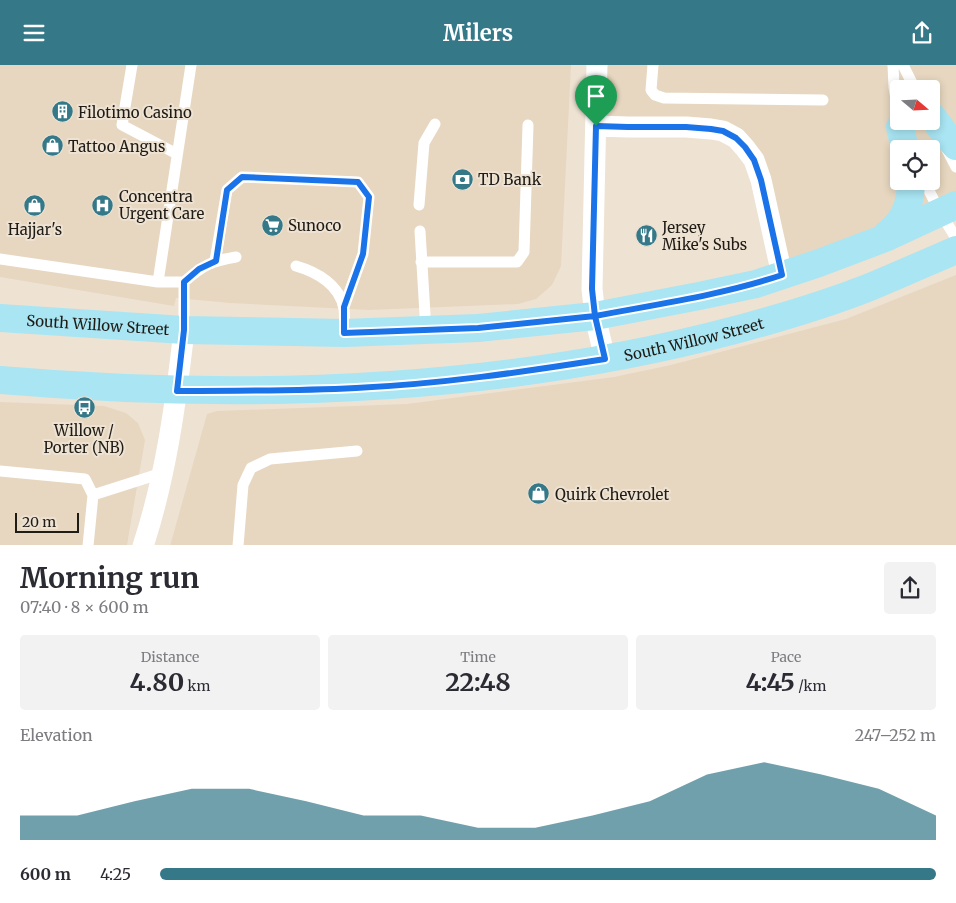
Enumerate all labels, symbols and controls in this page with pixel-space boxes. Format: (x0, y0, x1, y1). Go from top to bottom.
icon: menu (20, 19, 48, 47)
text: Milers (443, 19, 513, 47)
icon: share (908, 19, 936, 47)
pin (575, 75, 617, 126)
north arrow (890, 80, 940, 130)
map controls (890, 80, 940, 190)
icon: arrive (582, 82, 610, 110)
building icon: Filotimo Casino (50, 100, 74, 124)
place label: Filotimo Casino (78, 103, 192, 122)
shop icon: Tattoo Angus (40, 134, 64, 158)
place label: Tattoo Angus (68, 137, 165, 156)
button: locate (890, 140, 940, 190)
bank icon: TD Bank (450, 167, 474, 191)
place label: TD Bank (478, 170, 542, 189)
place label: Concentra Urgent Care (119, 187, 204, 223)
hospital icon: Concentra Urgent Care (91, 193, 115, 217)
shop icon: Hajjar's (23, 194, 47, 218)
supermarket icon: Sunoco (260, 213, 284, 237)
place label: Sunoco (288, 216, 342, 235)
place label: Jersey Mike's Subs (661, 218, 747, 254)
place label: Hajjar's (8, 220, 62, 239)
restaurant icon: Jersey Mike's Subs (634, 224, 658, 248)
street label: South Willow Street (26, 310, 170, 339)
street label: South Willow Street (622, 313, 766, 365)
bus stop icon: Willow / Porter (NB) (72, 395, 96, 419)
place label: Willow / Porter (NB) (43, 421, 125, 457)
shop icon: Quirk Chevrolet (527, 482, 551, 506)
place label: Quirk Chevrolet (555, 485, 669, 504)
scale bar (15, 511, 79, 534)
text: 20 m (22, 513, 56, 531)
text: Morning run (20, 560, 199, 596)
button: share (884, 562, 936, 614)
text: 07:40 · 8 × 600 m (20, 597, 149, 617)
text: Distance (141, 648, 199, 666)
text: Time (460, 648, 496, 666)
text: Pace (771, 648, 801, 666)
text: 4.80 (130, 666, 184, 698)
text: 22:48 (445, 666, 511, 698)
text: 4:45 (746, 666, 795, 698)
text: km (184, 677, 210, 695)
text: /km (795, 677, 826, 695)
text: Elevation (20, 725, 93, 745)
text: 247–252 m (855, 725, 936, 745)
text: 600 m (20, 864, 71, 884)
text: 4:25 (100, 864, 131, 884)

